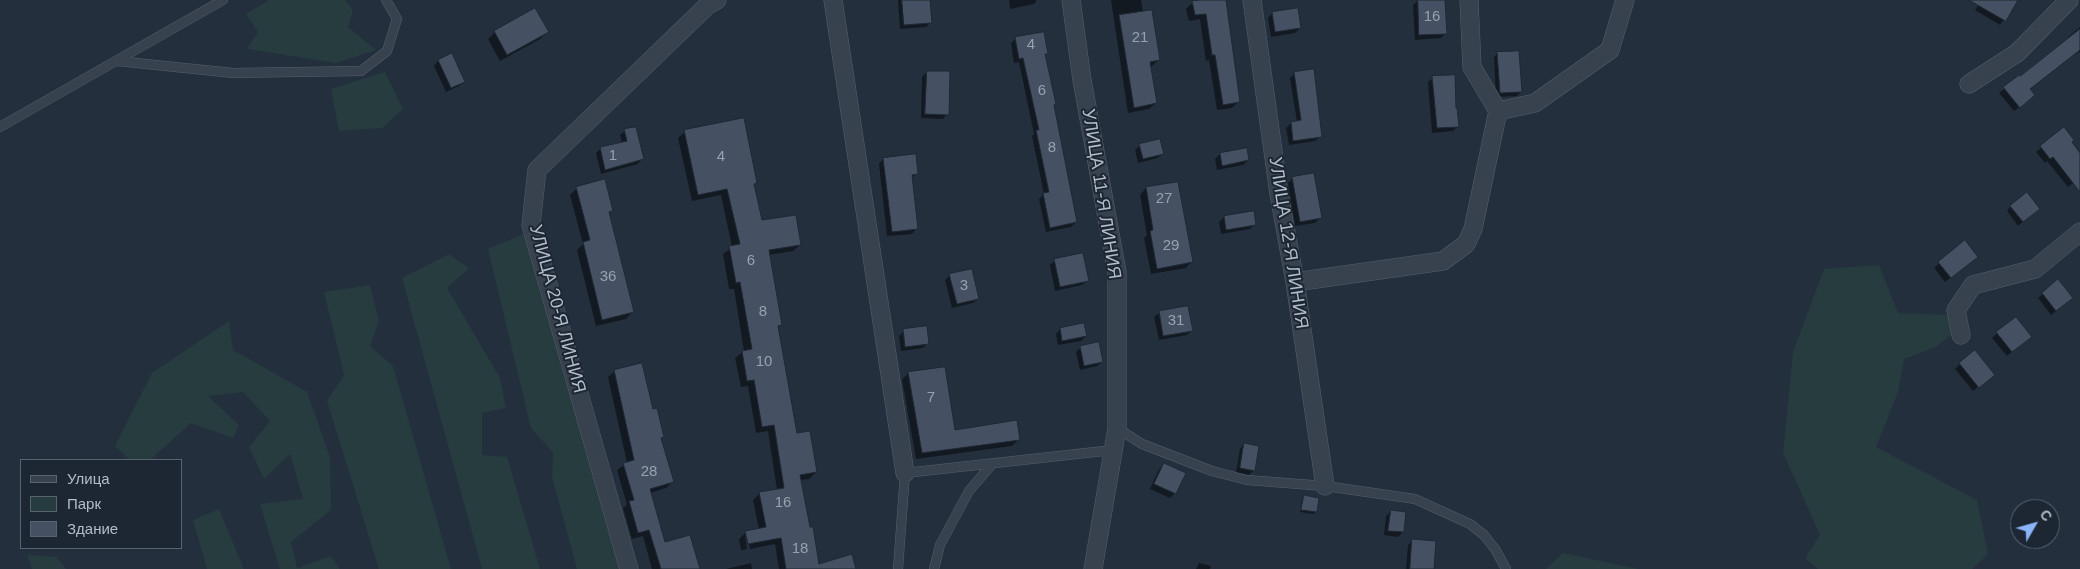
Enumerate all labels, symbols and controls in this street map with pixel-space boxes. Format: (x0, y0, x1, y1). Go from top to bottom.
house number: 16 (1424, 8, 1440, 26)
house number: 21 (1132, 29, 1148, 47)
house number: 4 (1027, 36, 1035, 54)
house number: 6 (1038, 82, 1046, 100)
street label: УЛИЦА 11-Я ЛИНИЯ (1077, 107, 1125, 281)
house number: 8 (1048, 139, 1056, 157)
house number: 1 (609, 147, 617, 165)
house number: 4 (717, 148, 725, 166)
street label: УЛИЦА 12-Я ЛИНИЯ (1264, 156, 1312, 330)
house number: 27 (1156, 190, 1172, 208)
street label: УЛИЦА 20-Я ЛИНИЯ (524, 222, 590, 396)
house number: 29 (1163, 237, 1179, 255)
house number: 6 (747, 252, 755, 270)
house number: 36 (600, 268, 616, 286)
house number: 3 (960, 277, 968, 295)
house number: 8 (759, 303, 767, 321)
house number: 31 (1168, 312, 1184, 330)
house number: 10 (756, 353, 772, 371)
house number: 7 (927, 389, 935, 407)
legend (20, 459, 182, 549)
house number: 28 (641, 463, 657, 481)
text: Улица (67, 470, 110, 487)
house number: 16 (775, 494, 791, 512)
text: Парк (67, 495, 101, 512)
north arrow (2010, 499, 2060, 549)
text: С (2037, 506, 2055, 524)
text: Здание (67, 520, 118, 537)
house number: 18 (792, 540, 808, 558)

